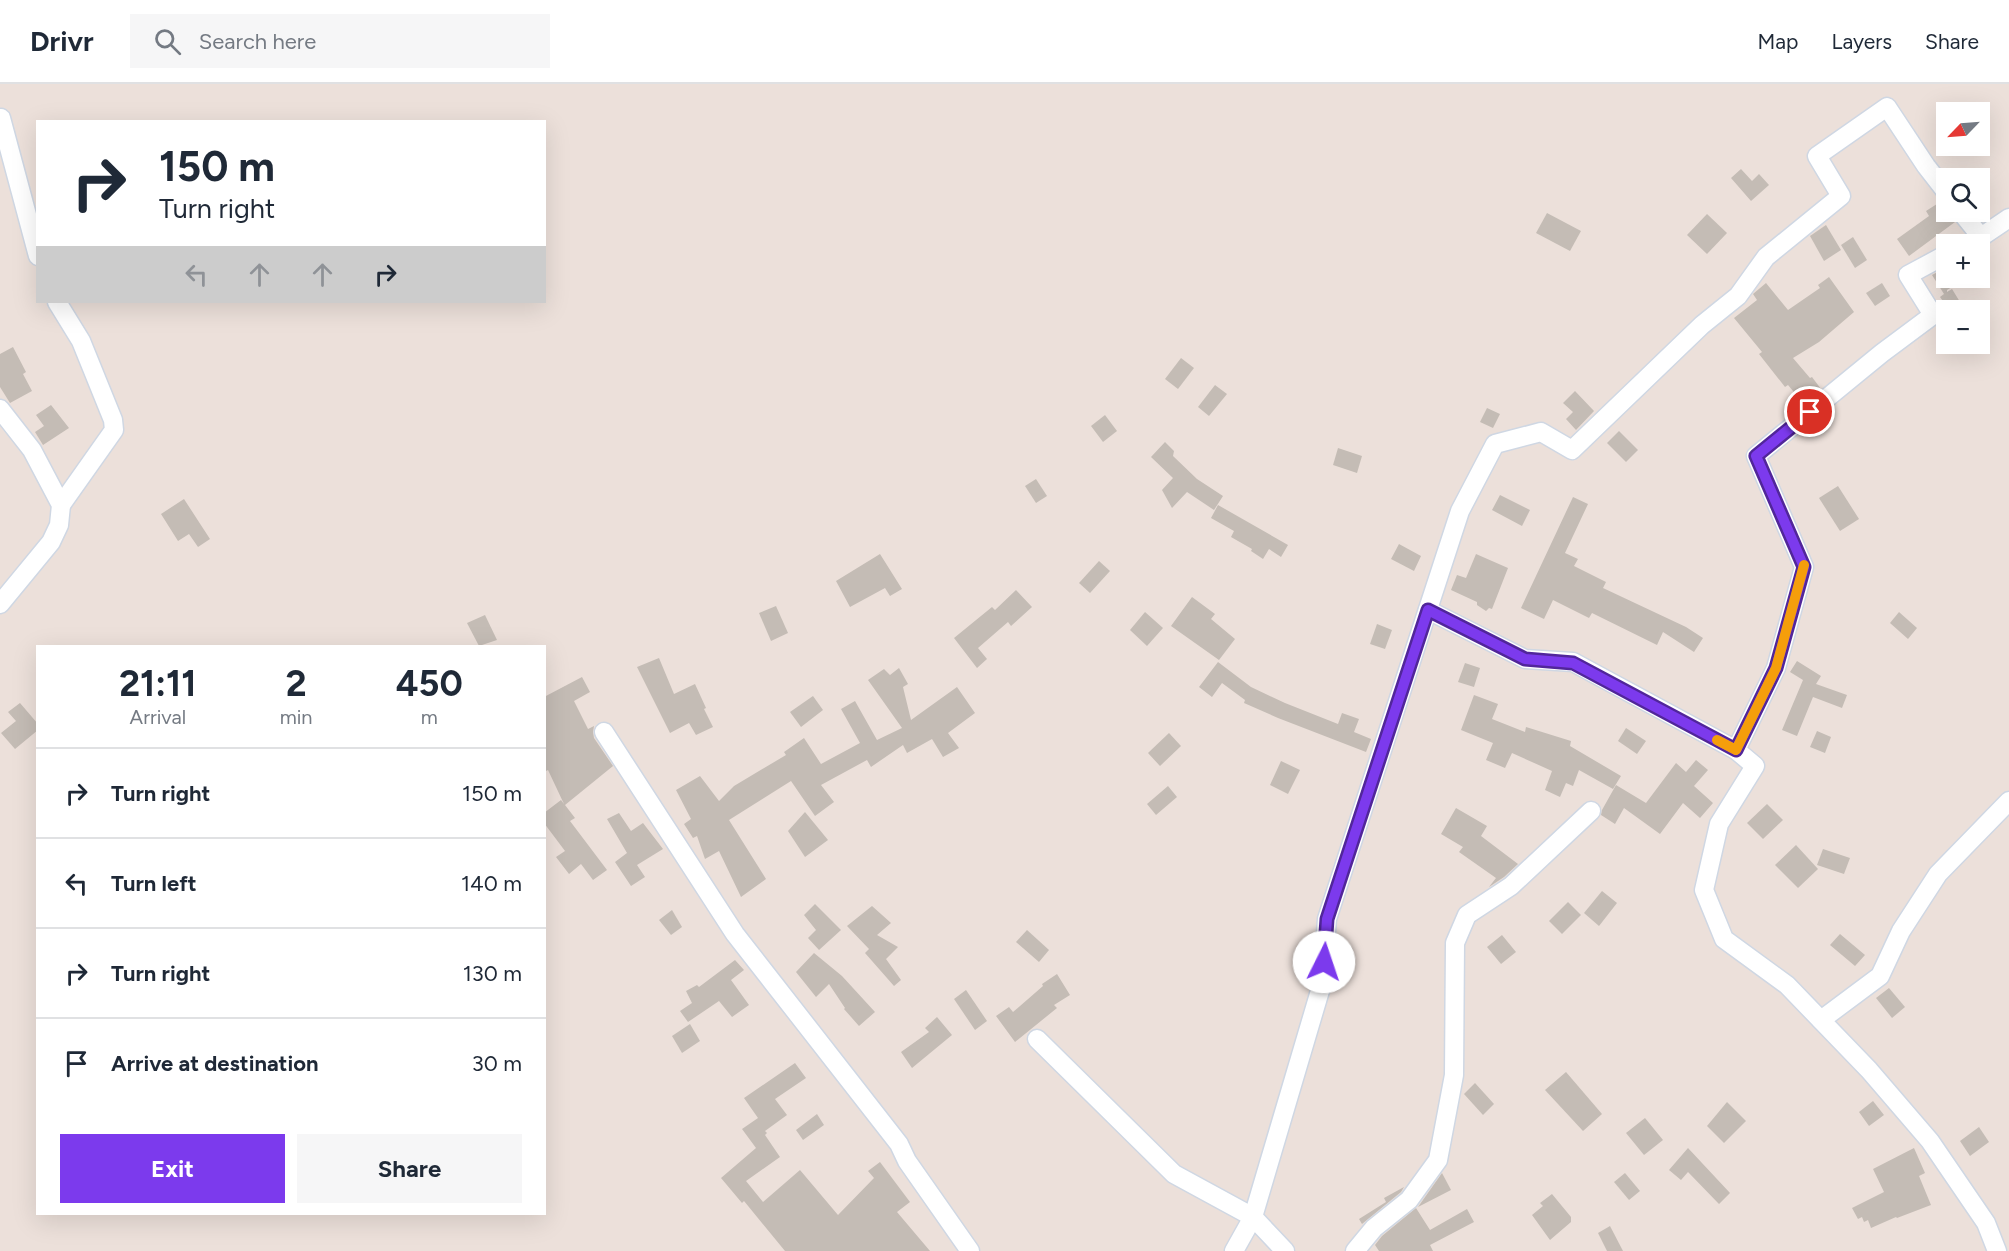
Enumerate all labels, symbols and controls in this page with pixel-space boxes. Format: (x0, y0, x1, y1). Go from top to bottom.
search box (130, 14, 550, 68)
text: Drivr (30, 24, 94, 58)
icon: search (151, 25, 184, 58)
text: Search here (199, 28, 316, 55)
text: Map (1758, 29, 1798, 54)
text: Layers (1831, 29, 1892, 54)
text: Share (1925, 29, 1979, 54)
north arrow (1936, 102, 1990, 156)
map controls (1936, 102, 1990, 354)
text: 150 m (159, 141, 275, 192)
icon: right (60, 144, 138, 222)
button: search (1936, 168, 1990, 222)
text: Turn right (159, 192, 275, 225)
button: + (1936, 234, 1990, 288)
icon: left (180, 258, 213, 291)
icon: ahead (243, 258, 276, 291)
icon: ahead (306, 258, 339, 291)
icon: right (369, 258, 402, 291)
button: − (1936, 300, 1990, 354)
pin (1784, 386, 1835, 437)
icon: arrive (1793, 395, 1826, 428)
text: 21:11 (119, 662, 196, 705)
text: 2 (286, 662, 307, 705)
text: 450 (396, 662, 463, 705)
text: Arrival (130, 705, 186, 729)
text: min (280, 705, 313, 729)
text: m (421, 705, 438, 729)
icon: right (60, 777, 93, 810)
text: Turn right (111, 780, 210, 807)
text: 150 m (462, 780, 522, 807)
icon: left (60, 867, 93, 900)
text: Turn left (111, 870, 197, 897)
text: 140 m (461, 870, 522, 897)
position arrow (1292, 930, 1356, 994)
icon: right (60, 957, 93, 990)
text: Turn right (111, 960, 210, 987)
text: 130 m (463, 960, 522, 987)
icon: arrive (60, 1047, 93, 1080)
text: Arrive at destination (111, 1050, 319, 1077)
text: 30 m (472, 1050, 522, 1077)
button: Exit (60, 1134, 285, 1203)
button: Share (297, 1134, 522, 1203)

